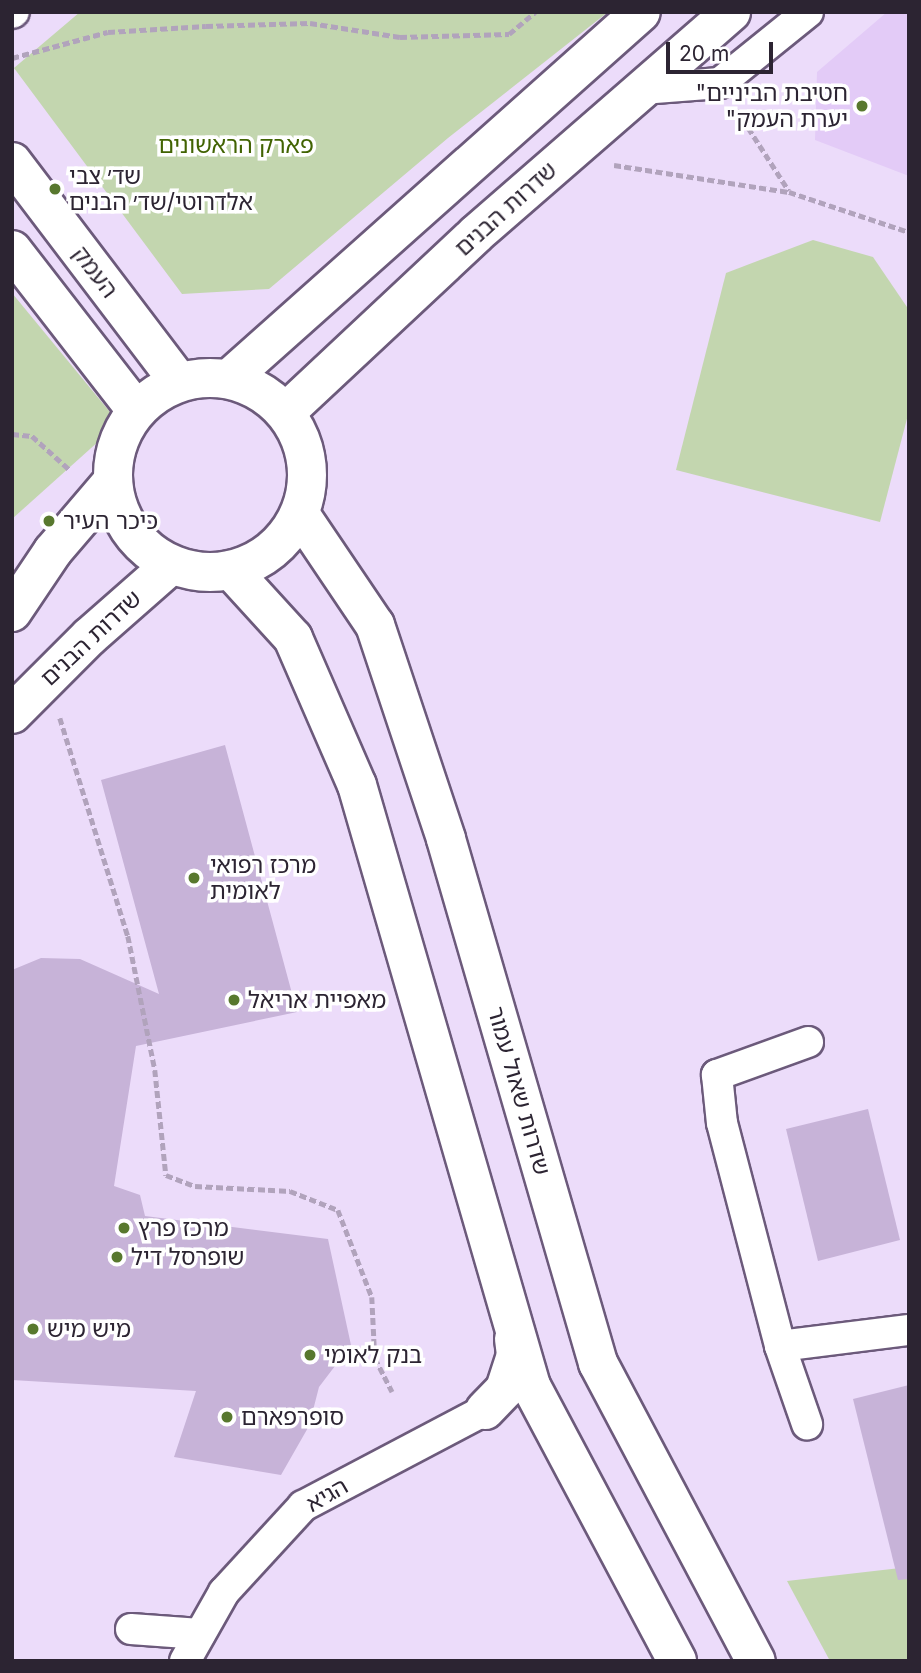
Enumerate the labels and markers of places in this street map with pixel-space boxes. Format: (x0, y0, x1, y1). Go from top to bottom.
place label: "חטיבת הביניים "יערת העמק (695, 79, 848, 133)
marker: "חטיבת הביניים "יערת העמק (854, 98, 870, 114)
place label: שד׳ צבי אלדרוטי/שד׳ הבנים (69, 162, 253, 216)
marker: שד׳ צבי אלדרוטי/שד׳ הבנים (47, 181, 63, 197)
place label: כיכר העיר (63, 507, 158, 535)
marker: כיכר העיר (41, 513, 57, 529)
place label: מרכז רפואי לאומית (210, 851, 316, 905)
marker: מרכז רפואי לאומית (184, 868, 204, 888)
place label: מאפיית אריאל (248, 986, 386, 1014)
marker: מאפיית אריאל (226, 992, 242, 1008)
place label: מרכז פרץ (138, 1214, 229, 1242)
marker: מרכז פרץ (116, 1220, 132, 1236)
place label: שופרסל דיל (131, 1243, 244, 1271)
marker: שופרסל דיל (109, 1249, 125, 1265)
place label: מיש מיש (47, 1315, 131, 1343)
marker: מיש מיש (25, 1321, 41, 1337)
place label: בנק לאומי (324, 1341, 422, 1369)
marker: בנק לאומי (302, 1347, 318, 1363)
place label: סופרפארם (241, 1403, 344, 1431)
marker: סופרפארם (219, 1409, 235, 1425)

